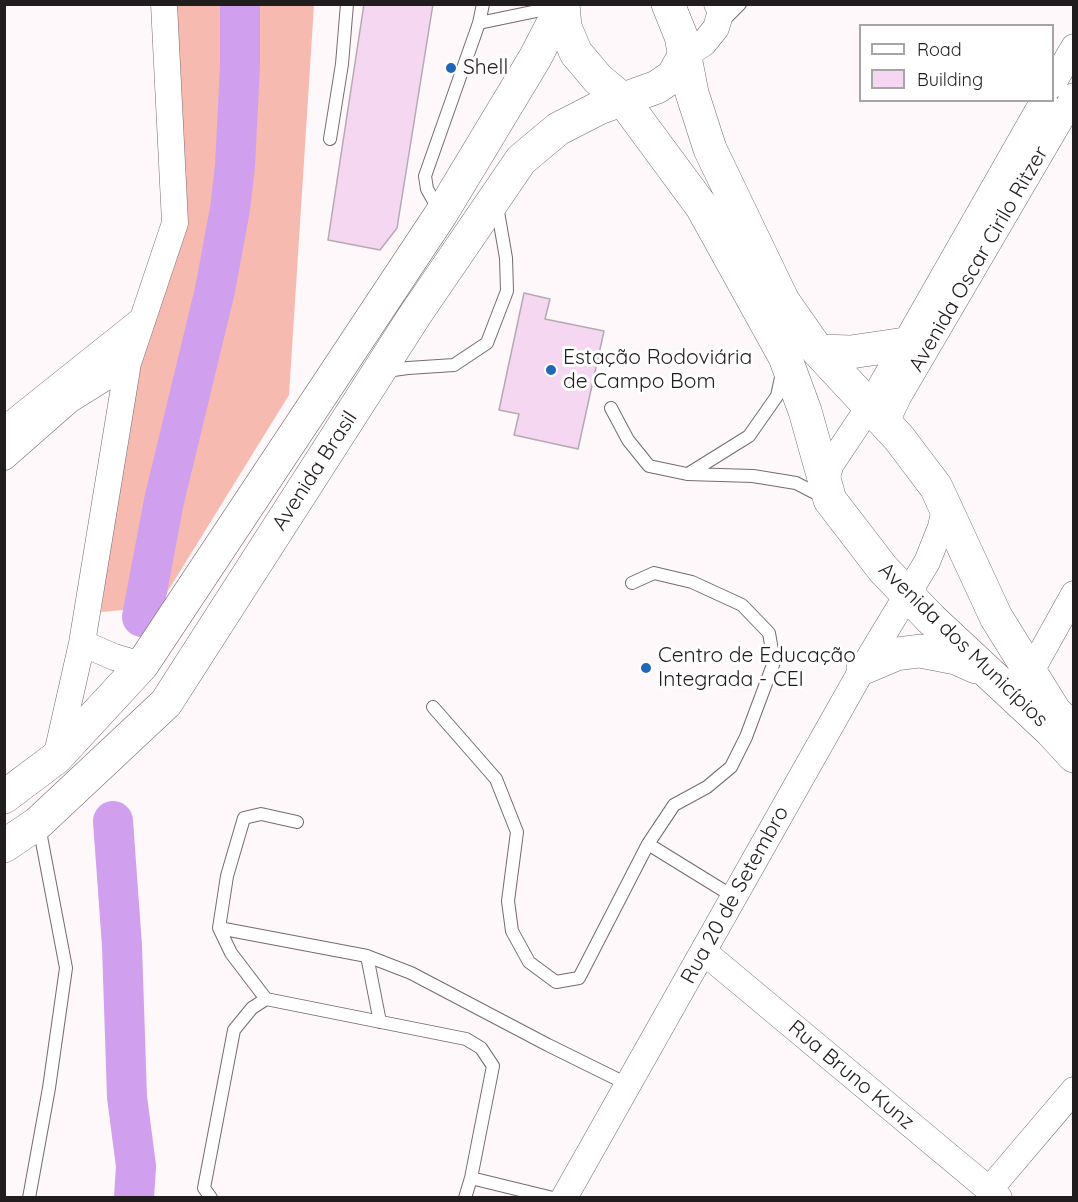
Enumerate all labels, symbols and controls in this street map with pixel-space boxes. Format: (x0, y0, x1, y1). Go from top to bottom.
legend (859, 24, 1054, 102)
text: Road (917, 38, 962, 61)
place label: Shell (463, 55, 508, 81)
marker: Shell (444, 61, 458, 75)
text: Building (917, 68, 983, 91)
street label: Avenida Oscar Cirilo Ritzer (904, 142, 1054, 376)
place label: Estação Rodoviária de Campo Bom (563, 345, 752, 395)
marker: Estação Rodoviária de Campo Bom (544, 363, 558, 377)
street label: Avenida Brasil (267, 407, 363, 535)
street label: Avenida dos Municípios (873, 558, 1053, 732)
place label: Centro de Educação Integrada - CEI (658, 643, 856, 693)
marker: Centro de Educação Integrada - CEI (639, 661, 653, 675)
street label: Rua 20 de Setembro (676, 802, 794, 988)
street label: Rua Bruno Kunz (783, 1015, 919, 1135)

